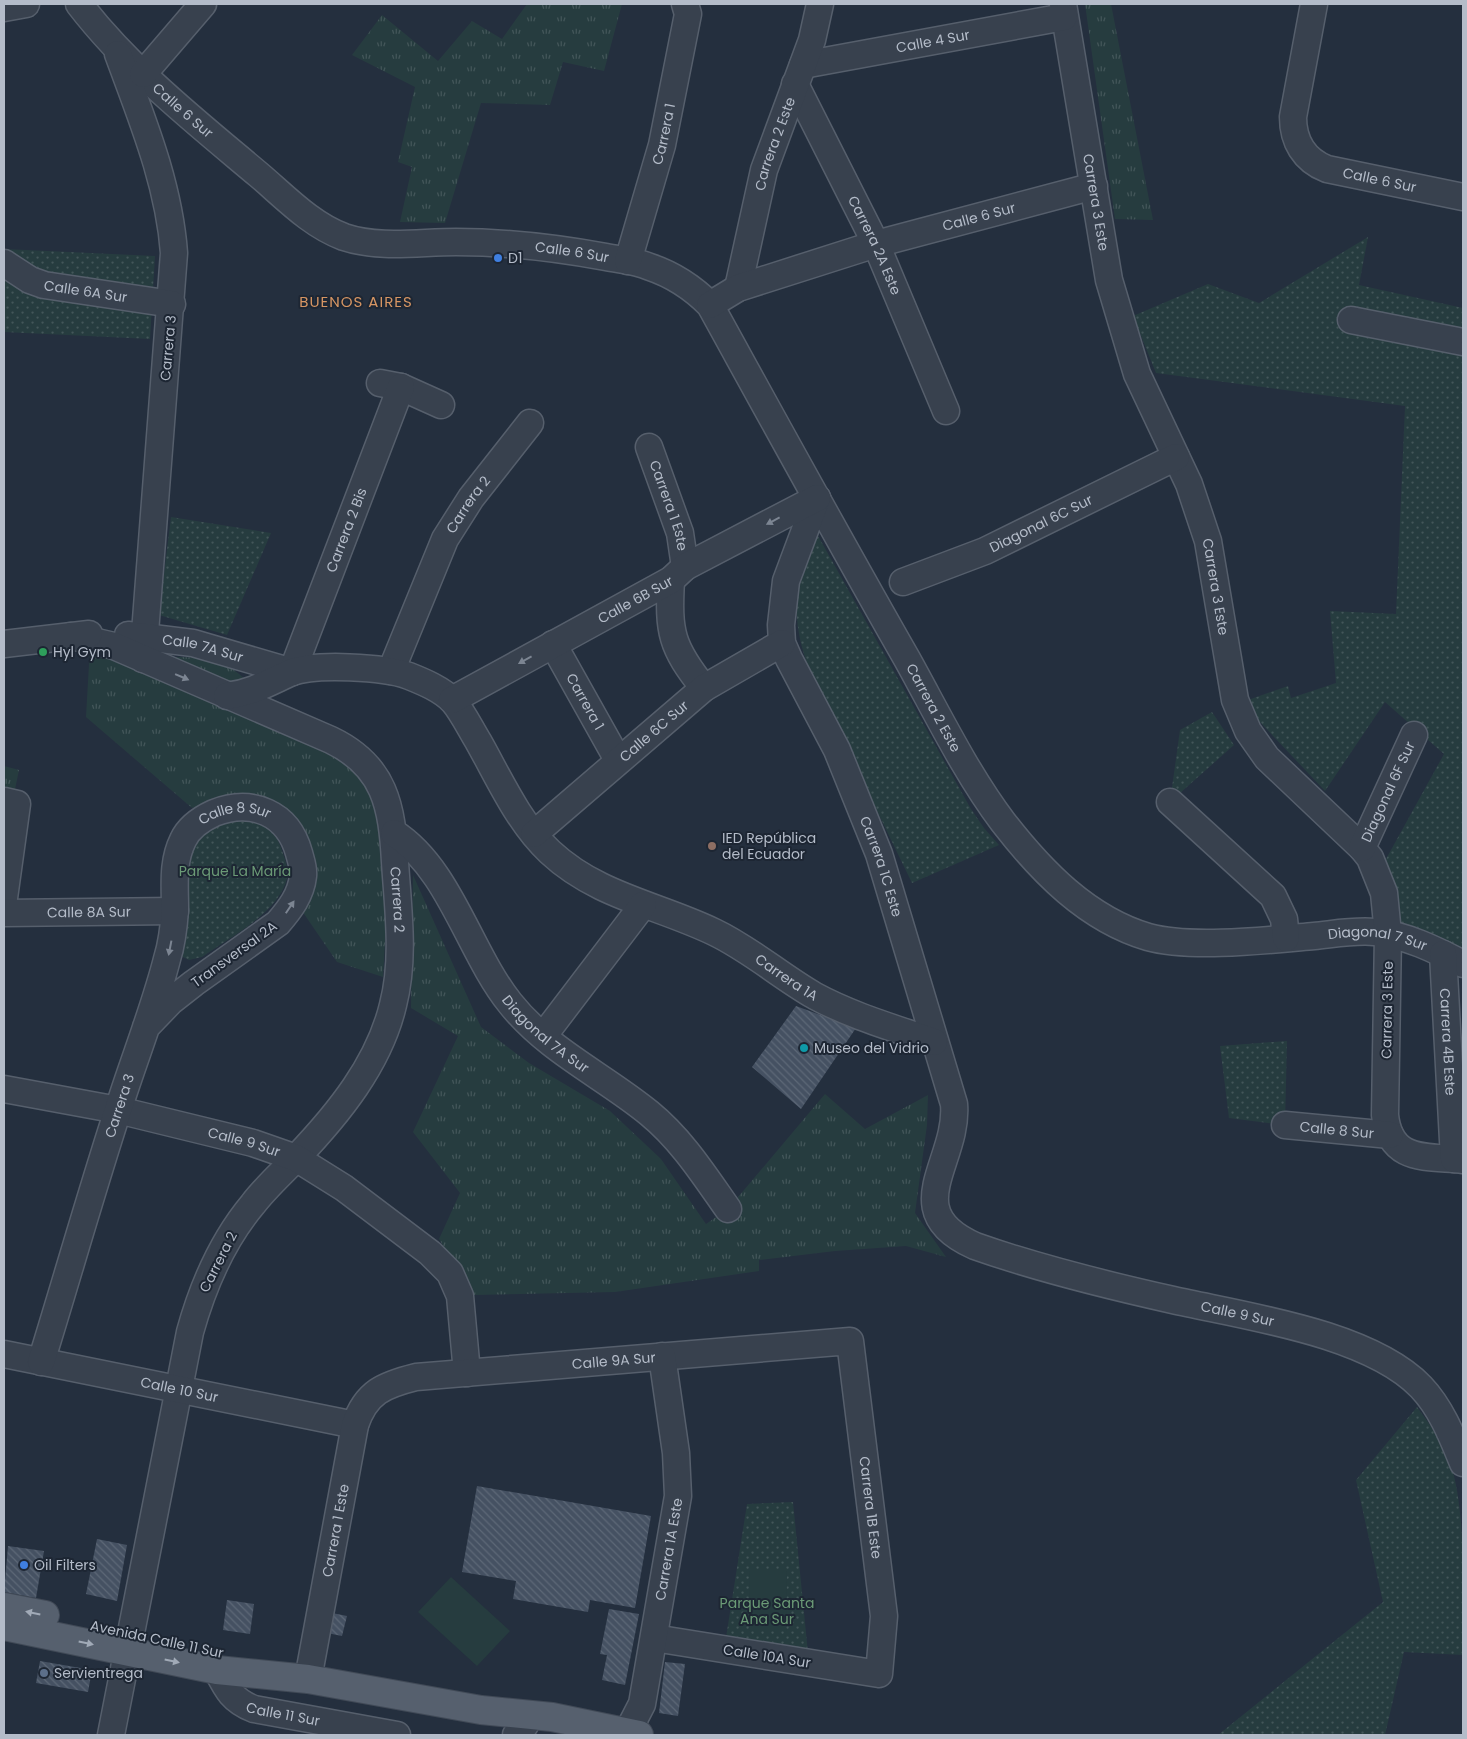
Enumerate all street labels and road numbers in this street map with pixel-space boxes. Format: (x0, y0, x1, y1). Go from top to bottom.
street label: Calle 4 Sur (894, 25, 971, 58)
street label: Calle 6 Sur (148, 78, 218, 143)
street label: Carrera 2 Este (750, 94, 800, 192)
street label: Carrera 1 (647, 102, 680, 167)
street label: Carrera 3 Este (1078, 152, 1114, 253)
street label: Calle 6 Sur (1341, 162, 1418, 197)
street label: Carrera 2A Este (843, 192, 906, 298)
street label: Calle 6 Sur (940, 197, 1017, 236)
street label: Calle 6 Sur (534, 237, 611, 267)
street label: Calle 6A Sur (43, 275, 129, 307)
street label: Carrera 3 (155, 314, 181, 382)
street label: Carrera 1 Este (645, 458, 693, 552)
street label: Carrera 2 (441, 472, 495, 537)
street label: Carrera 2 Bis (321, 485, 372, 575)
street label: Diagonal 6C Sur (986, 490, 1096, 557)
street label: Carrera 3 Este (1198, 537, 1234, 637)
street label: Calle 6B Sur (594, 571, 677, 628)
street label: Calle 7A Sur (161, 629, 246, 667)
street label: Carrera 2 Este (901, 660, 966, 756)
street label: Carrera 1 (561, 669, 609, 734)
street label: Calle 6C Sur (615, 696, 693, 766)
street label: Diagonal 6F Sur (1356, 738, 1420, 845)
street label: Calle 8 Sur (194, 797, 275, 829)
street label: Carrera 1C Este (855, 813, 907, 920)
street label: Carrera 2 (385, 866, 410, 933)
street label: Calle 8A Sur (47, 902, 131, 922)
street label: Transversal 2A (187, 916, 281, 992)
street label: Diagonal 7 Sur (1327, 921, 1430, 956)
street label: Carrera 1A (751, 949, 822, 1006)
street label: Carrera 3 Este (1376, 960, 1398, 1059)
street label: Carrera 4B Este (1435, 988, 1461, 1096)
street label: Diagonal 7A Sur (497, 991, 593, 1078)
street label: Carrera 3 (100, 1071, 139, 1140)
street label: Calle 8 Sur (1299, 1116, 1375, 1143)
street label: Calle 9 Sur (206, 1122, 283, 1162)
street label: Carrera 2 (194, 1228, 242, 1296)
street label: Calle 9 Sur (1199, 1296, 1276, 1331)
street label: Calle 9A Sur (571, 1347, 656, 1374)
street label: Calle 10 Sur (139, 1372, 220, 1407)
street label: Carrera 1B Este (854, 1455, 887, 1560)
street label: Carrera 1 Este (317, 1482, 354, 1579)
street label: Carrera 1A Este (650, 1496, 688, 1602)
street label: Avenida Calle 11 Sur (89, 1615, 225, 1663)
street label: Calle 10A Sur (722, 1639, 812, 1673)
street label: Calle 11 Sur (243, 1697, 322, 1731)

